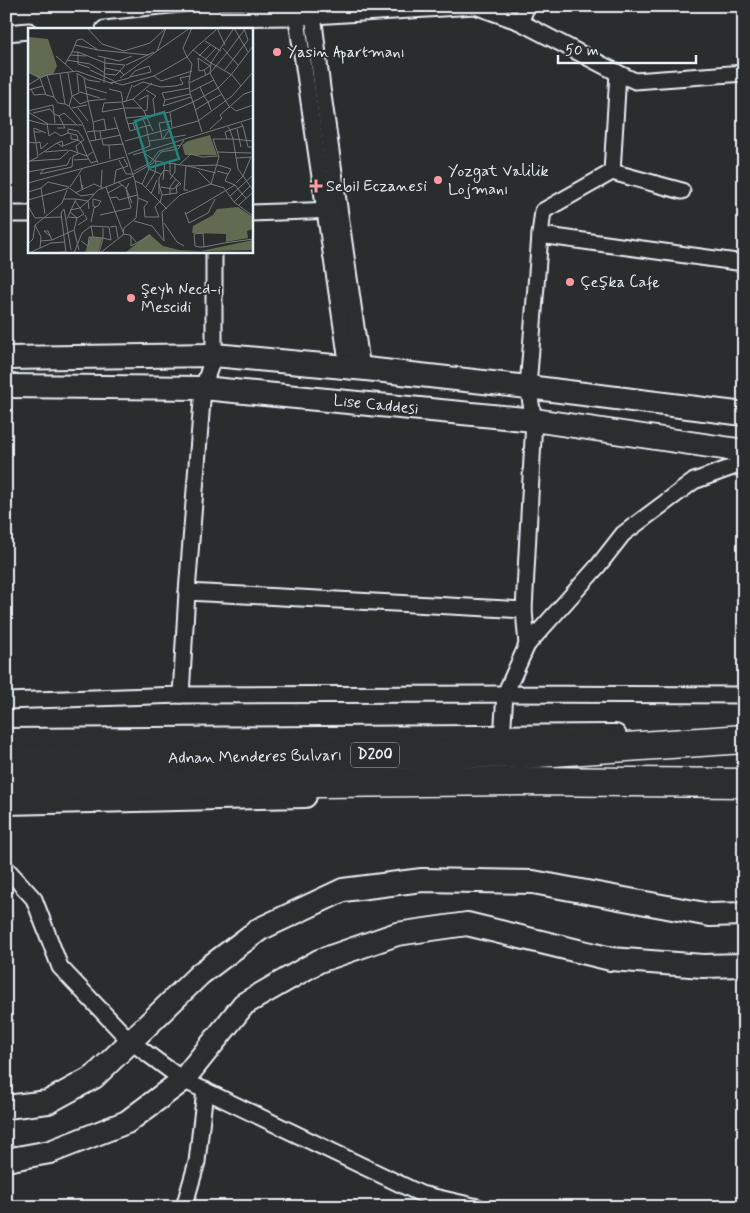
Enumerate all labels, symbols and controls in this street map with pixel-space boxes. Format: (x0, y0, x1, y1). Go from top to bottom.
inset map (28, 28, 252, 252)
scale bar (558, 32, 695, 64)
text: 50 m (565, 41, 599, 61)
place label: Yasin Apartmanı (287, 42, 405, 64)
marker: Yasin Apartmanı (271, 46, 283, 58)
place label: Yozgat Valilik Lojmanı (448, 161, 549, 200)
marker: Yozgat Valilik Lojmanı (432, 174, 444, 186)
place label: Sebil Eczanesi (326, 176, 427, 197)
marker: Sebil Eczanesi (310, 180, 322, 192)
place label: Çeşka Cafe (580, 272, 660, 293)
marker: Çeşka Cafe (564, 276, 576, 288)
place label: Şeyh Necd-i Mescidi (141, 279, 221, 318)
marker: Şeyh Necd-i Mescidi (125, 292, 137, 304)
street label: Lise Caddesi (332, 390, 420, 420)
road number: D200 (351, 742, 399, 768)
street label: Adnan Menderes Bulvarı (168, 745, 342, 769)

